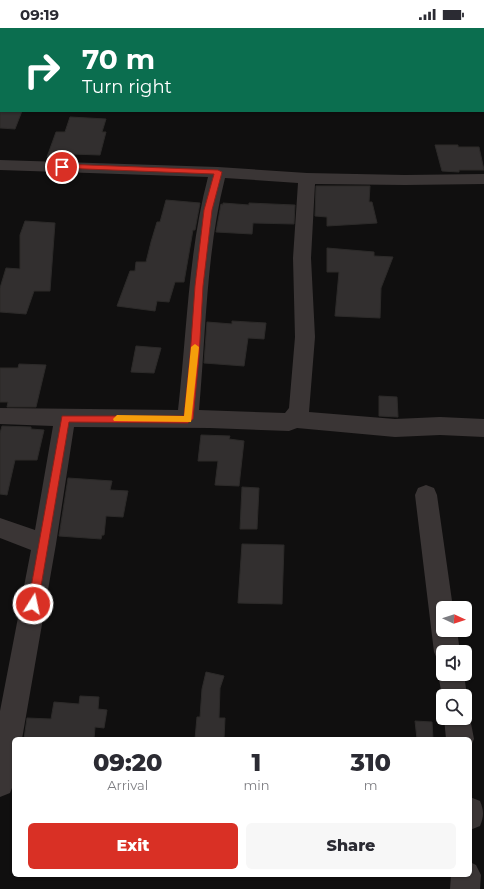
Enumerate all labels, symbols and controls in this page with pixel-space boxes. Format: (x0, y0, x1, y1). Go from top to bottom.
text: 09:19 (20, 5, 59, 24)
text: 70 m (82, 42, 155, 76)
icon: right (16, 44, 68, 96)
text: Turn right (82, 76, 172, 98)
pin (45, 150, 79, 184)
icon: arrive (51, 156, 73, 178)
position arrow (12, 583, 54, 625)
north arrow (436, 601, 472, 637)
map controls (436, 601, 472, 725)
button: sound (436, 645, 472, 681)
button: search (436, 689, 472, 725)
text: 09:20 (93, 748, 163, 777)
text: 1 (252, 748, 261, 777)
text: 310 (350, 748, 391, 777)
text: Arrival (107, 777, 148, 793)
text: min (243, 777, 270, 793)
text: m (364, 777, 378, 793)
button: Exit (28, 823, 238, 869)
button: Share (246, 823, 456, 869)

